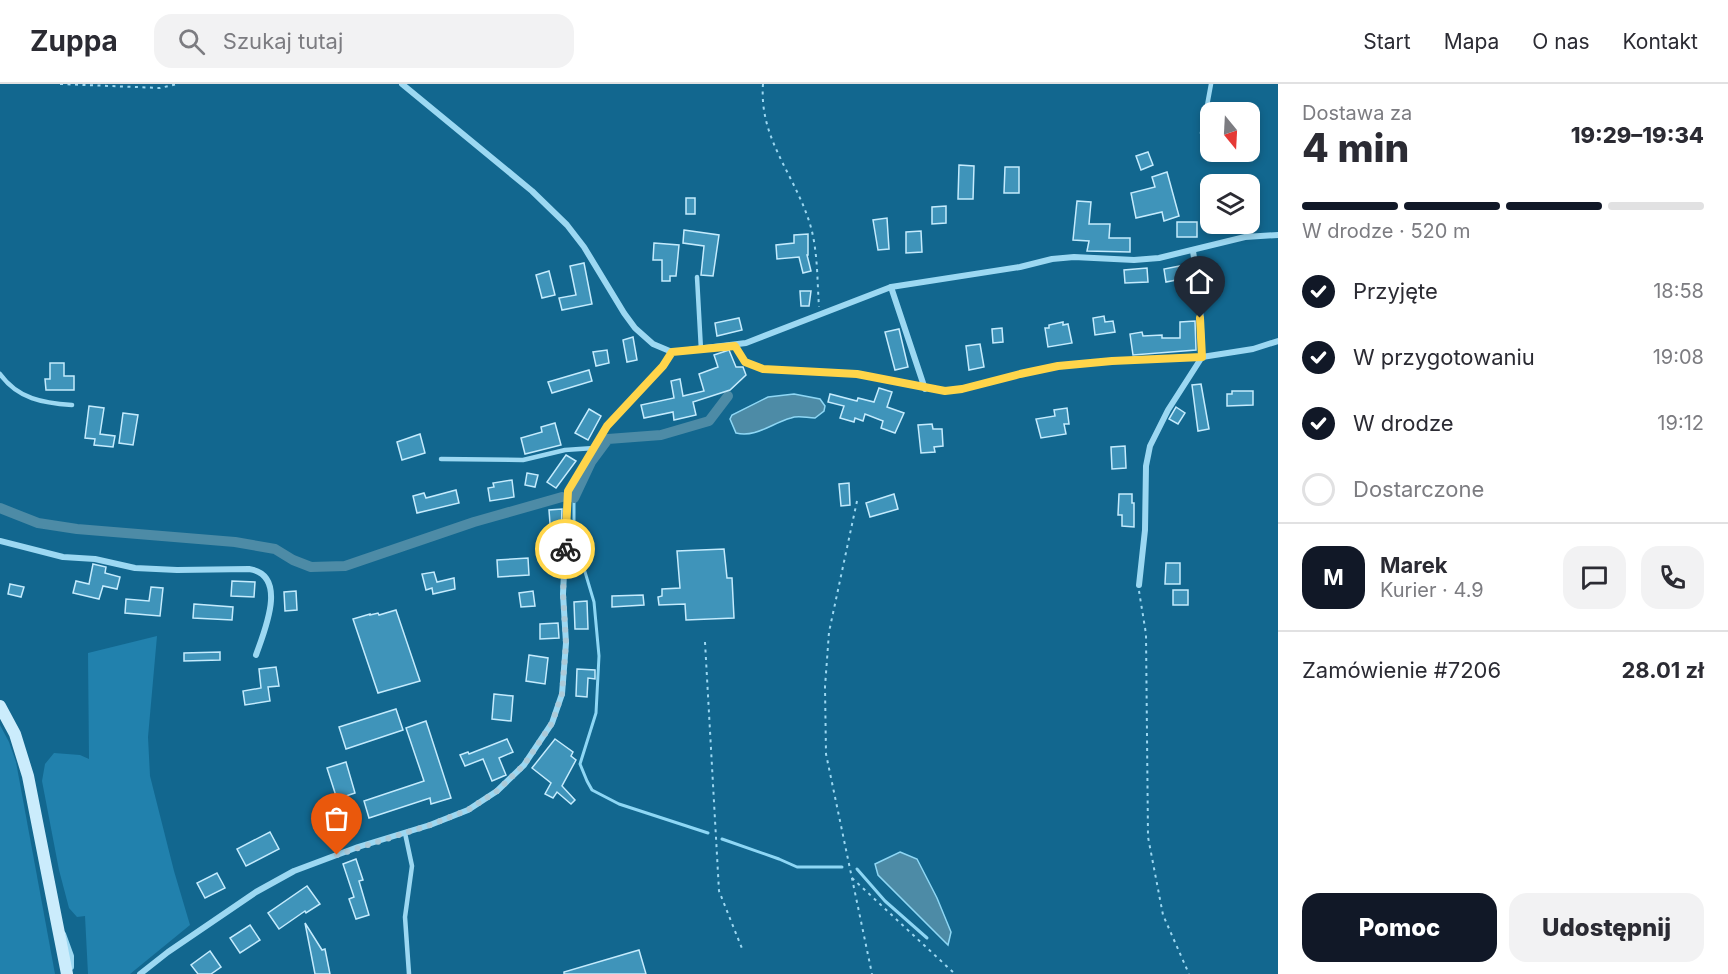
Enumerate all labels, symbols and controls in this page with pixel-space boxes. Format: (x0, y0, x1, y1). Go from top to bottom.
search box (154, 14, 574, 68)
text: Zuppa (30, 24, 118, 58)
icon: search (175, 25, 208, 58)
text: Szukaj tutaj (223, 28, 343, 54)
text: Start (1363, 29, 1411, 54)
text: Mapa (1444, 29, 1499, 54)
text: O nas (1532, 29, 1590, 54)
text: Kontakt (1623, 29, 1698, 54)
text: Dostawa za (1302, 101, 1412, 125)
north arrow (1200, 102, 1260, 162)
map controls (1200, 102, 1260, 234)
text: 19:29–19:34 (1571, 122, 1704, 148)
text: 4 min (1302, 124, 1409, 171)
button: layers (1200, 174, 1260, 234)
text: W drodze · 520 m (1302, 219, 1471, 243)
pin (1174, 256, 1225, 318)
icon: home (1183, 265, 1216, 298)
icon: check (1302, 275, 1335, 308)
text: Przyjęte (1353, 278, 1438, 304)
text: 18:58 (1653, 279, 1704, 303)
icon: check (1302, 341, 1335, 374)
text: W przygotowaniu (1353, 344, 1535, 370)
text: 19:08 (1653, 345, 1704, 369)
icon: check (1302, 407, 1335, 440)
text: W drodze (1353, 410, 1454, 436)
text: 19:12 (1657, 411, 1704, 435)
text: Dostarczone (1353, 476, 1484, 502)
courier (535, 519, 595, 579)
icon: bike (549, 533, 582, 566)
button: chat (1563, 546, 1626, 609)
button: phone (1641, 546, 1704, 609)
text: Marek (1380, 552, 1448, 578)
text: M (1323, 564, 1344, 590)
text: Kurier · 4.9 (1380, 578, 1484, 602)
text: Zamówienie #7206 (1302, 657, 1501, 683)
text: 28.01 zł (1621, 657, 1704, 683)
pin (311, 793, 362, 855)
icon: bag (320, 802, 353, 835)
button: Pomoc (1302, 893, 1497, 962)
button: Udostępnij (1509, 893, 1704, 962)

